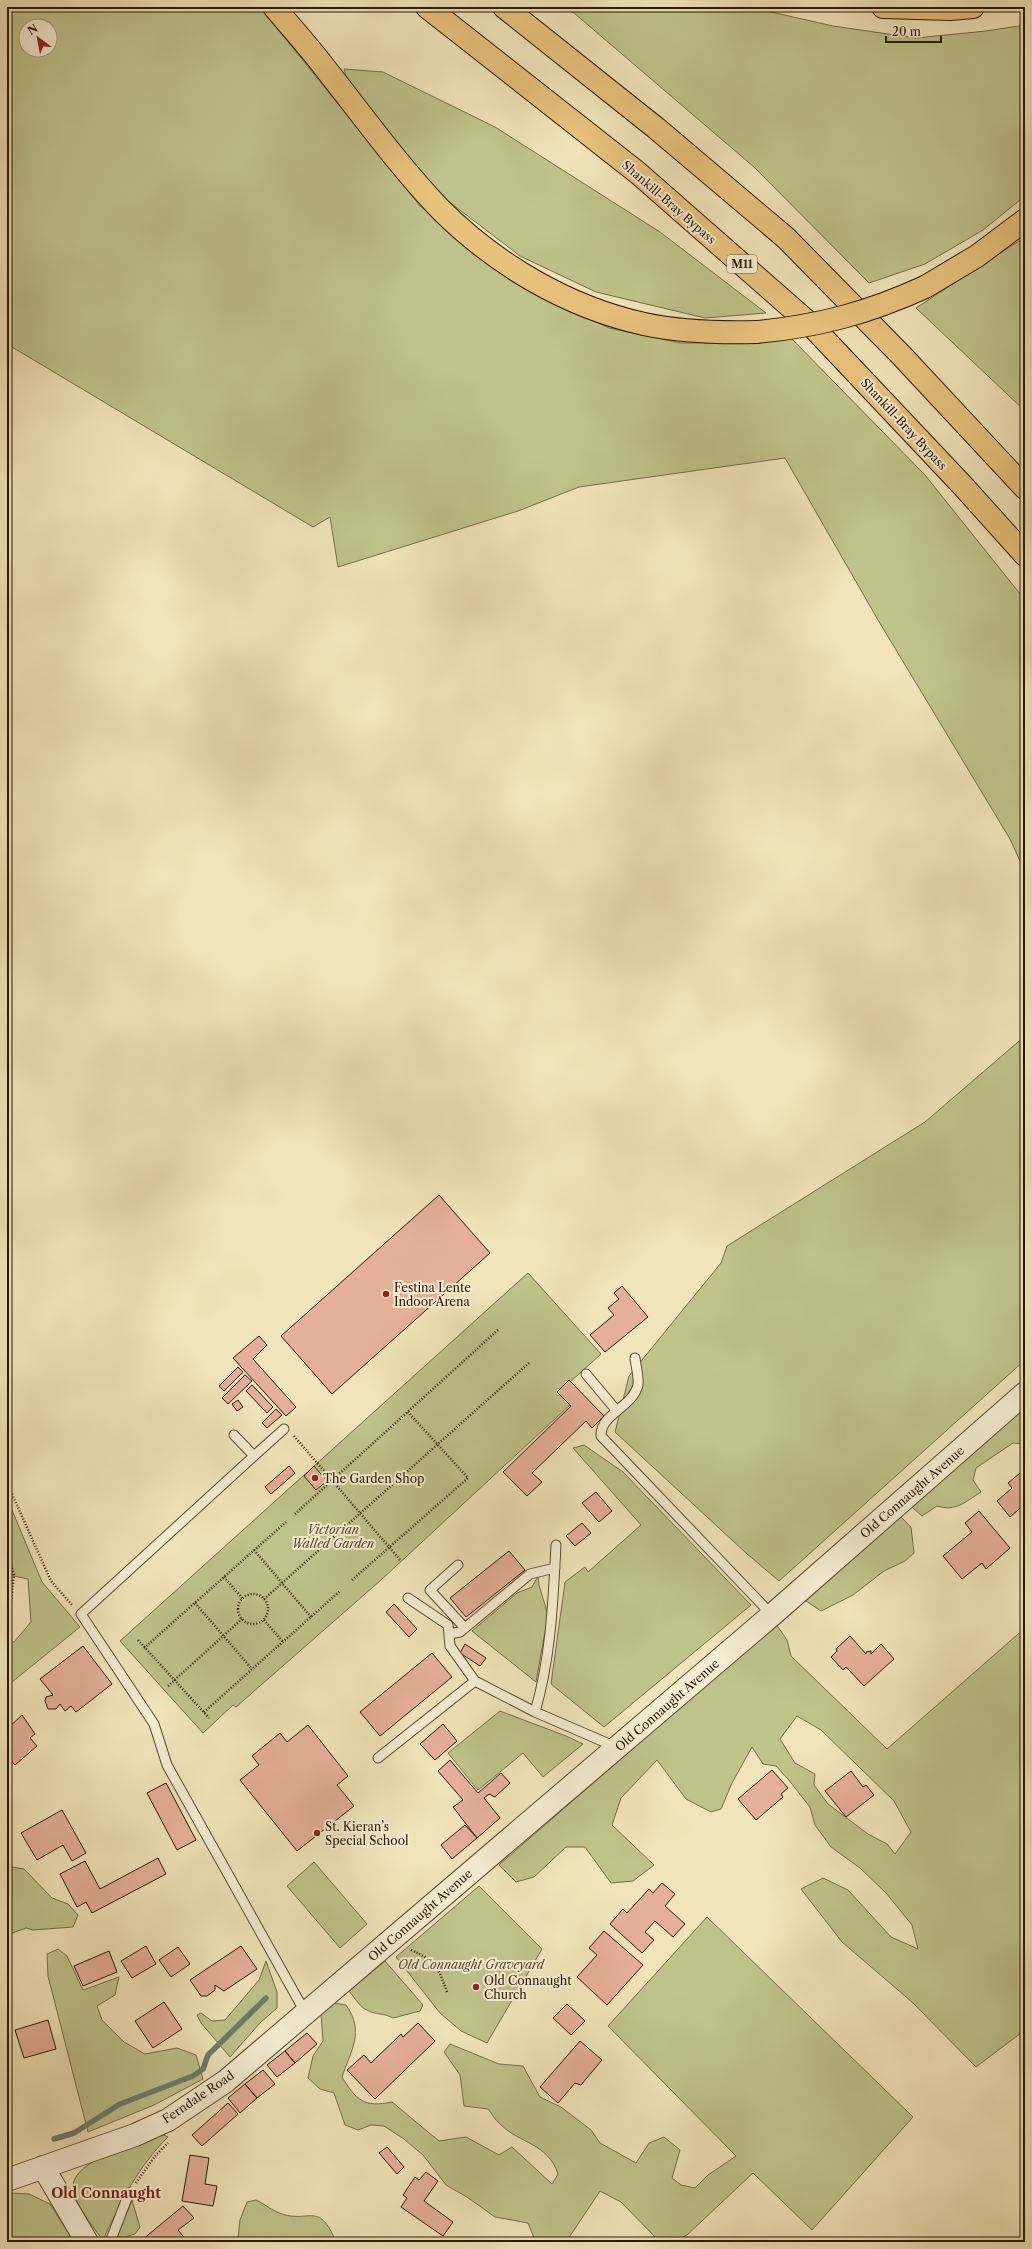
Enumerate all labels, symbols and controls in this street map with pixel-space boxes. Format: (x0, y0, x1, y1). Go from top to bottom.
north arrow (18, 18, 58, 58)
scale bar (886, 18, 941, 44)
text: N (25, 21, 41, 38)
text: 20 m (892, 24, 921, 39)
street label: Shankill-Bray Bypass (619, 157, 719, 247)
road number: M11 (727, 255, 757, 273)
street label: Shankill-Bray Bypass (858, 375, 950, 473)
place label: Festina Lente Indoor Arena (394, 1280, 471, 1309)
marker: Festina Lente Indoor Arena (381, 1289, 391, 1299)
street label: Old Connaught Avenue (857, 1443, 967, 1541)
place label: The Garden Shop (323, 1471, 425, 1486)
marker: The Garden Shop (310, 1473, 320, 1483)
park label: Victorian Walled Garden (292, 1522, 374, 1551)
street label: Old Connaught Avenue (612, 1656, 722, 1754)
place label: St. Kieran’s Special School (325, 1819, 409, 1848)
marker: St. Kieran’s Special School (312, 1828, 322, 1838)
street label: Old Connaught Avenue (365, 1866, 475, 1964)
park label: Old Connaught Graveyard (398, 1957, 546, 1972)
place label: Old Connaught Church (484, 1973, 572, 2002)
marker: Old Connaught Church (471, 1982, 481, 1992)
street label: Ferndale Road (159, 2067, 237, 2127)
district label: Old Connaught (51, 2184, 161, 2202)

